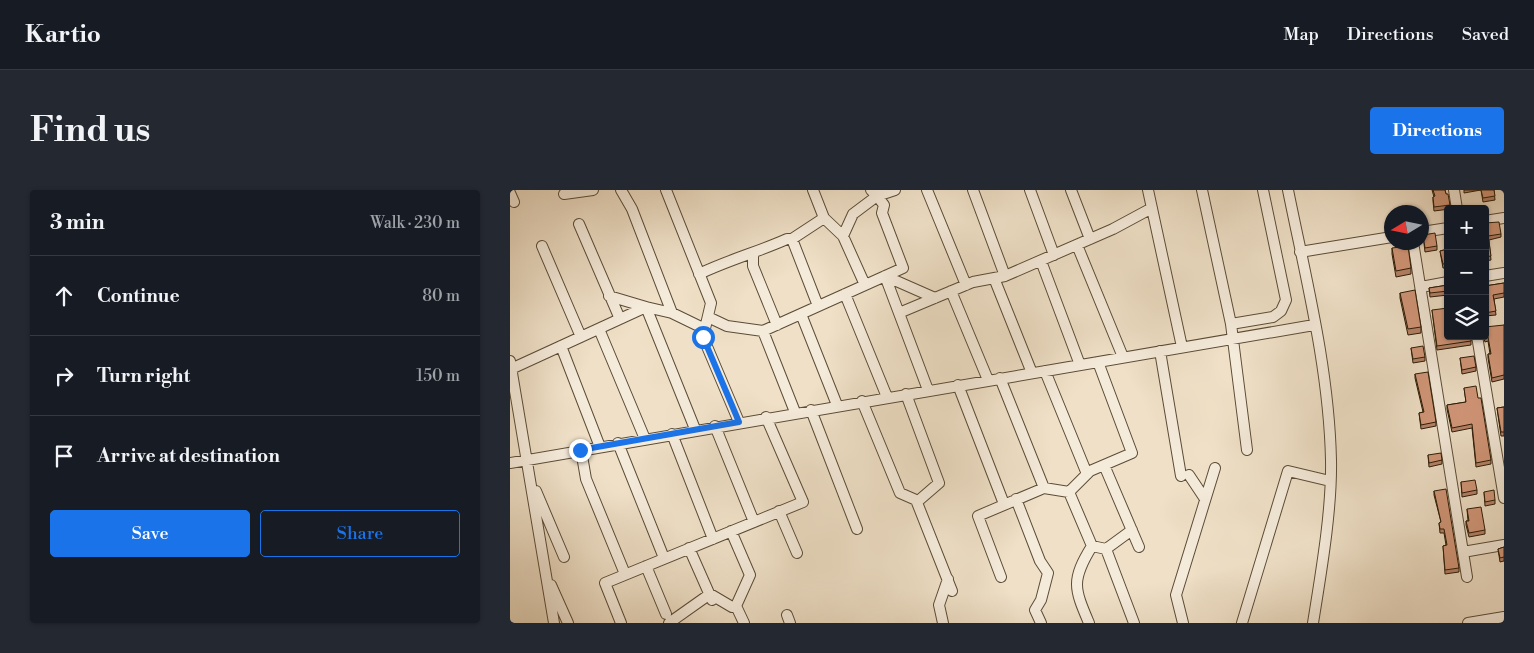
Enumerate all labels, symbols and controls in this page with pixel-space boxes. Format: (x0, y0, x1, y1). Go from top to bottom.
text: Kartio (25, 20, 101, 50)
text: Map (1283, 23, 1319, 46)
text: Directions (1347, 23, 1434, 46)
text: Saved (1462, 23, 1509, 46)
button: Directions (1370, 107, 1504, 154)
text: Find us (30, 109, 150, 152)
north arrow (1384, 205, 1429, 250)
map controls (1444, 205, 1489, 340)
button: + (1444, 205, 1489, 250)
text: 3 min (50, 210, 105, 236)
text: Walk · 230 m (370, 213, 460, 233)
button: − (1444, 250, 1489, 295)
icon: ahead (50, 282, 78, 310)
text: Continue (97, 284, 180, 308)
text: 80 m (422, 286, 460, 306)
button: layers (1444, 295, 1489, 340)
route start (692, 326, 715, 349)
icon: right (50, 362, 78, 390)
text: Turn right (97, 364, 190, 388)
text: 150 m (416, 366, 460, 386)
route end (569, 439, 592, 462)
icon: arrive (50, 442, 78, 470)
text: Arrive at destination (97, 444, 280, 468)
button: Save (50, 510, 250, 557)
button: Share (260, 510, 460, 557)

